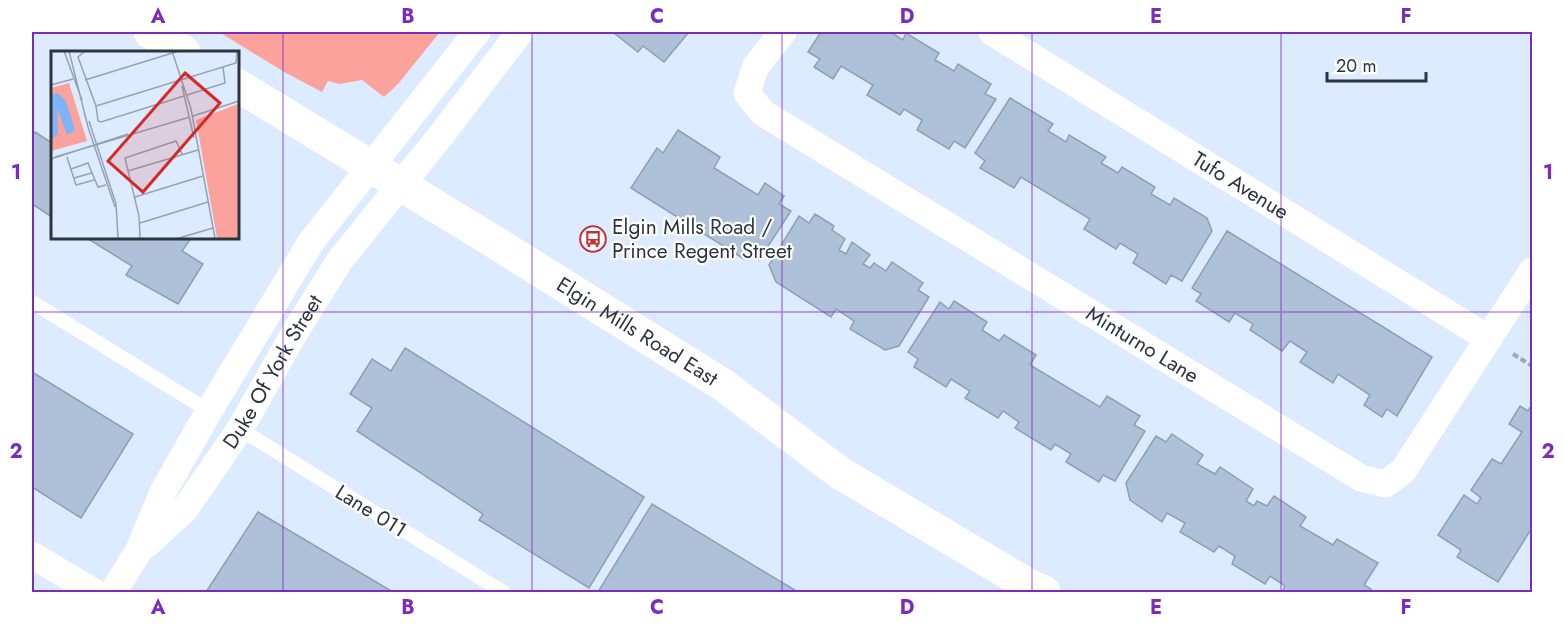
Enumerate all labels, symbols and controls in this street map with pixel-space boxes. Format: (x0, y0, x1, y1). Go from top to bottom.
text: A (150, 2, 166, 31)
text: B (401, 2, 415, 31)
text: C (650, 2, 664, 31)
text: D (900, 2, 914, 31)
text: E (1150, 2, 1162, 31)
text: F (1400, 2, 1412, 31)
scale bar (1327, 45, 1426, 83)
inset map (51, 51, 238, 238)
text: 20 m (1336, 53, 1376, 79)
street label: Tufo Avenue (1186, 144, 1295, 227)
text: 1 (11, 158, 21, 187)
text: 1 (1543, 158, 1553, 187)
place label: Elgin Mills Road / Prince Regent Street (612, 212, 792, 266)
bus stop icon: Elgin Mills Road / Prince Regent Street (578, 224, 608, 254)
street label: Elgin Mills Road East (551, 270, 724, 393)
street label: Duke Of York Street (216, 289, 330, 455)
street label: Minturno Lane (1080, 299, 1205, 391)
text: 2 (9, 437, 23, 466)
text: 2 (1541, 437, 1555, 466)
street label: Lane 011 (329, 477, 413, 545)
text: A (150, 593, 166, 622)
text: B (401, 593, 415, 622)
text: C (650, 593, 664, 622)
text: D (900, 593, 914, 622)
text: E (1150, 593, 1162, 622)
text: F (1400, 593, 1412, 622)

